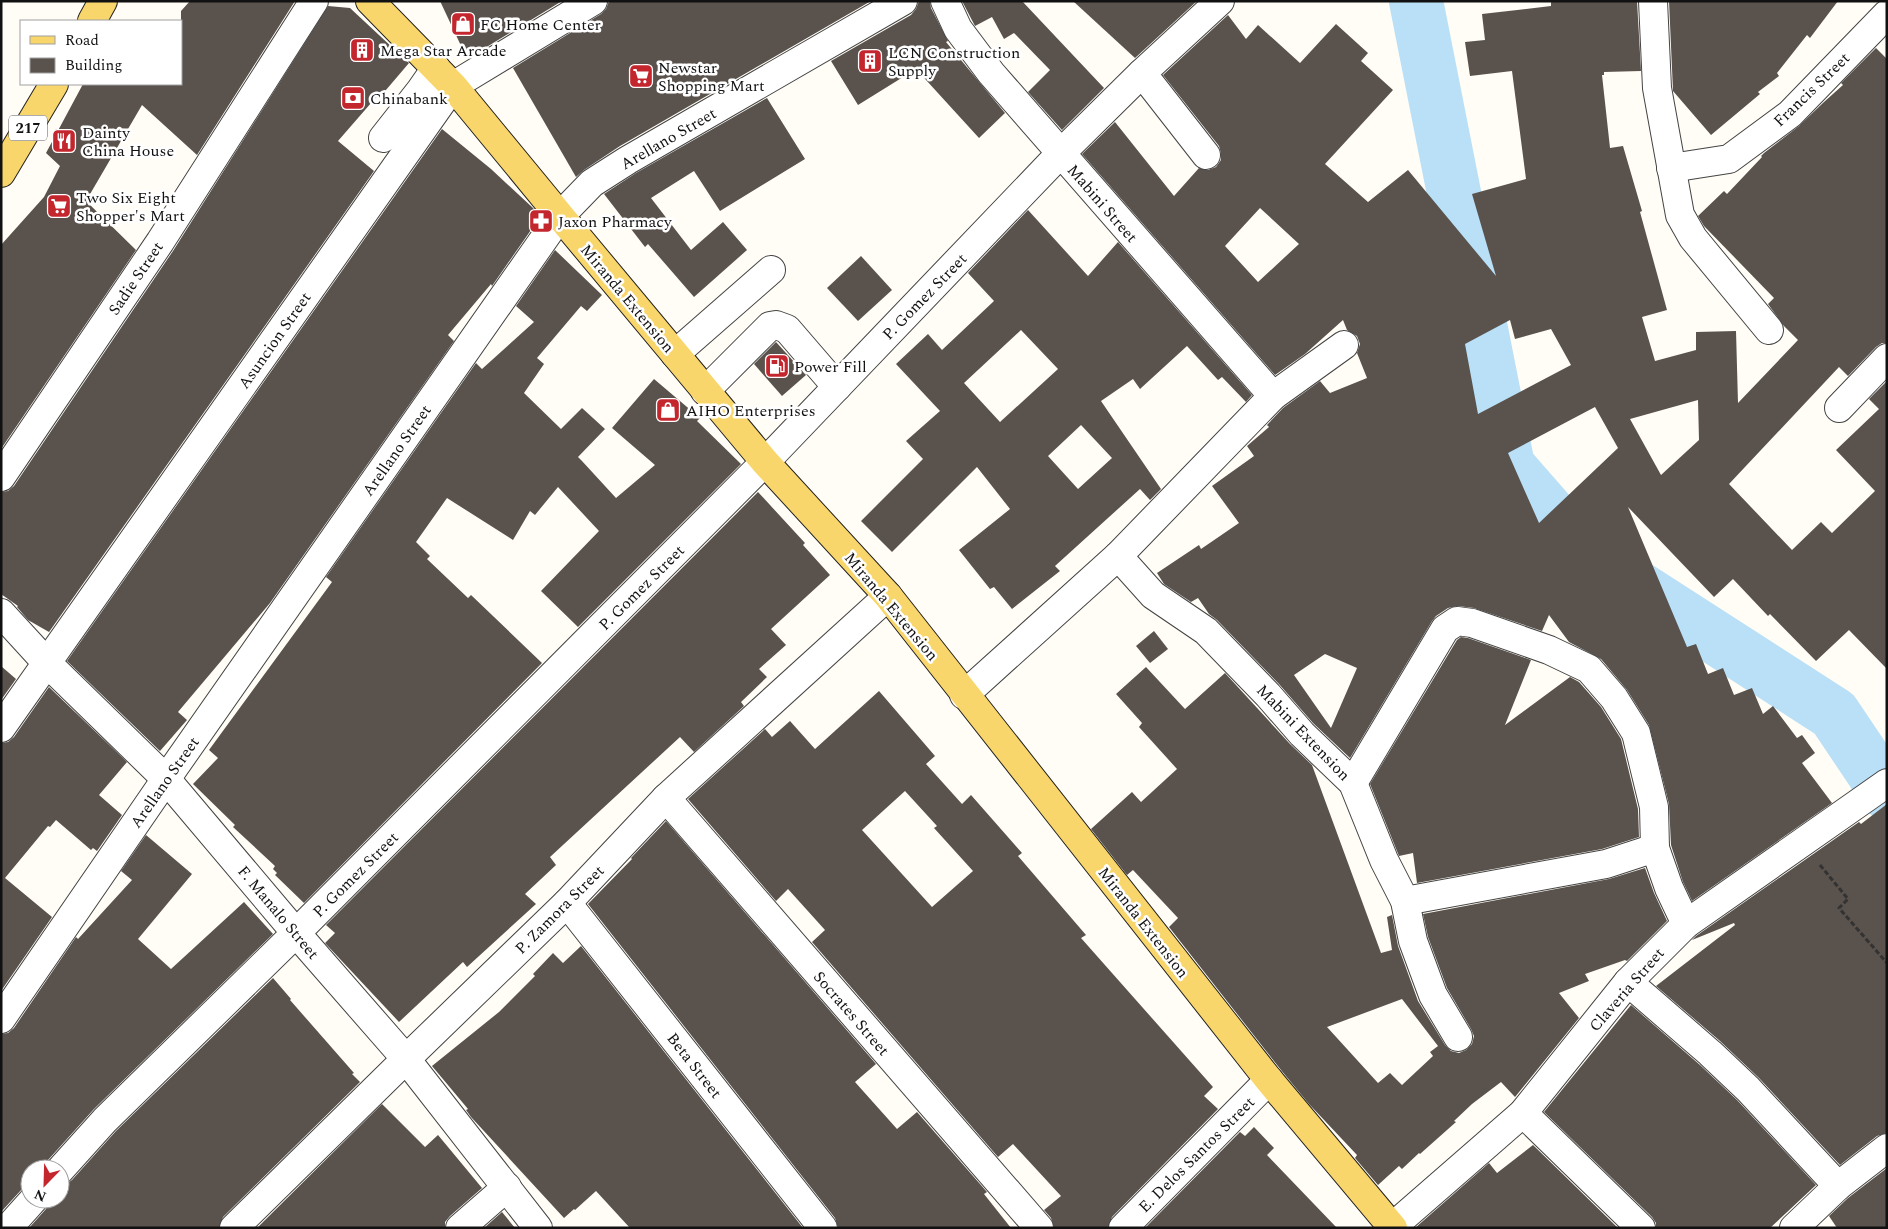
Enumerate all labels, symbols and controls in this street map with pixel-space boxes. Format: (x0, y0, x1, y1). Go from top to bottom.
shop icon: FC Home Center (450, 11, 476, 37)
place label: FC Home Center (480, 13, 601, 37)
legend (20, 20, 182, 85)
text: Road (65, 29, 99, 52)
building icon: Mega Star Arcade (349, 37, 375, 63)
place label: Mega Star Arcade (380, 39, 507, 63)
place label: LCN Construction Supply (888, 41, 1020, 83)
street label: Francis Street (1768, 47, 1856, 133)
building icon: LCN Construction Supply (857, 48, 883, 74)
text: Building (65, 54, 122, 77)
place label: Newstar Shopping Mart (658, 56, 765, 98)
supermarket icon: Newstar Shopping Mart (628, 63, 654, 89)
bank icon: Chinabank (340, 85, 366, 111)
place label: Chinabank (370, 87, 448, 111)
street label: Arellano Street (616, 101, 721, 176)
road number: 217 (9, 116, 47, 140)
place label: Dainty China House (82, 121, 174, 163)
restaurant icon: Dainty China House (51, 128, 77, 154)
street label: Mabini Street (1061, 159, 1143, 248)
place label: Two Six Eight Shopper's Mart (76, 186, 185, 228)
supermarket icon: Two Six Eight Shopper's Mart (46, 193, 72, 219)
pharmacy icon: Jaxon Pharmacy (528, 208, 554, 234)
place label: Jaxon Pharmacy (558, 210, 673, 234)
street label: Sadie Street (102, 237, 170, 320)
street label: Miranda Extension (574, 239, 680, 358)
street label: P. Gomez Street (877, 247, 973, 346)
street label: Asuncion Street (232, 287, 317, 394)
fuel station icon: Power Fill (764, 353, 790, 379)
place label: Power Fill (794, 355, 867, 379)
shop icon: AIHO Enterprises (655, 397, 681, 423)
street label: Arellano Street (356, 399, 438, 501)
place label: AIHO Enterprises (686, 399, 816, 423)
street label: P. Gomez Street (593, 539, 690, 636)
street label: Miranda Extension (838, 547, 944, 666)
street label: Mabini Extension (1251, 679, 1356, 786)
street label: Arellano Street (124, 731, 206, 833)
street label: P. Gomez Street (307, 826, 404, 923)
street label: P. Zamora Street (510, 859, 610, 960)
street label: F. Manalo Street (232, 860, 325, 965)
street label: Miranda Extension (1092, 862, 1194, 983)
street label: Claveria Street (1583, 942, 1670, 1037)
street label: Socrates Street (807, 966, 895, 1062)
street label: Beta Street (661, 1028, 728, 1104)
street label: E. Delos Santos Street (1133, 1091, 1261, 1218)
north arrow (20, 1159, 70, 1209)
text: N (31, 1184, 49, 1207)

